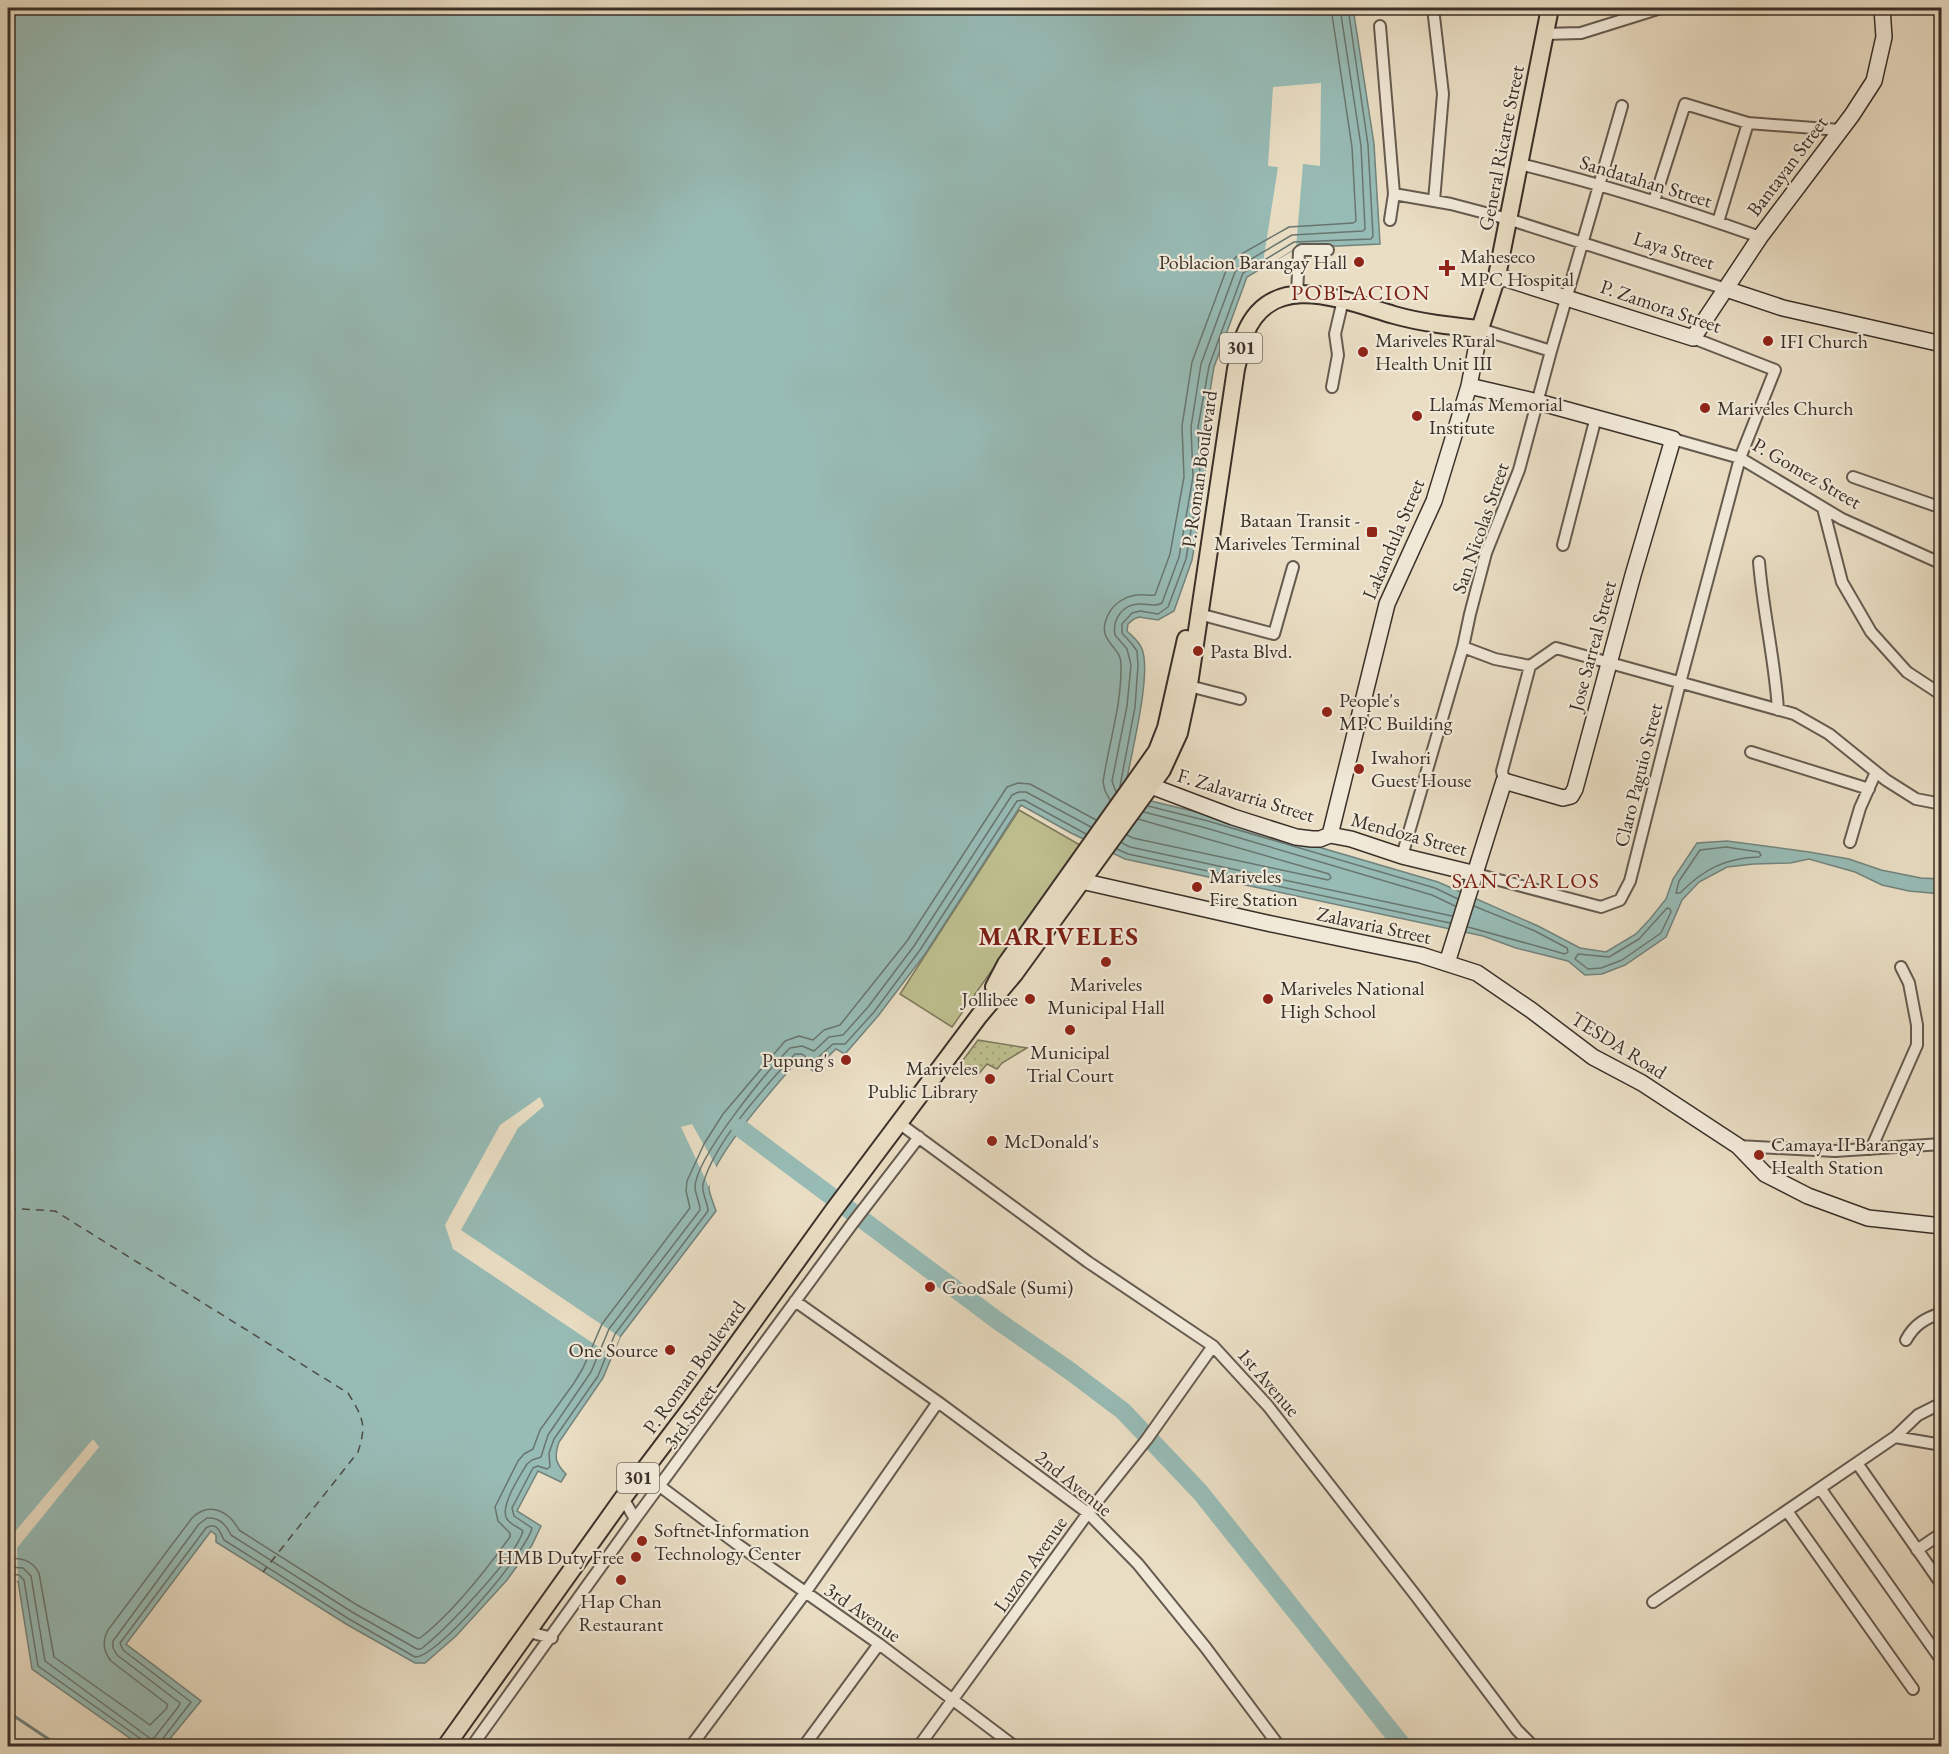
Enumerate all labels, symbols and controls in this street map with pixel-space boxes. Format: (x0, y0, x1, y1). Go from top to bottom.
street label: General Ricarte Street (1472, 62, 1530, 233)
street label: Bantayan Street (1741, 110, 1834, 221)
street label: Sandatahan Street (1577, 149, 1716, 214)
street label: Laya Street (1630, 225, 1719, 276)
place label: Maheseco MPC Hospital (1460, 243, 1574, 292)
place label: Poblacion Barangay Hall (1159, 249, 1347, 275)
marker: Poblacion Barangay Hall (1352, 255, 1366, 269)
marker: Maheseco MPC Hospital (1438, 259, 1456, 277)
street label: P. Zamora Street (1597, 273, 1726, 339)
district label: POBLACION (1291, 278, 1431, 307)
place label: Mariveles Rural Health Unit Ⅲ (1375, 327, 1496, 376)
place label: IFI Church (1780, 328, 1868, 354)
road number: 301 (1220, 333, 1262, 363)
marker: IFI Church (1761, 334, 1775, 348)
marker: Mariveles Rural Health Unit Ⅲ (1356, 345, 1370, 359)
street label: P. Roman Boulevard (1175, 388, 1223, 549)
place label: Llamas Memorial Institute (1429, 391, 1563, 440)
place label: Mariveles Church (1717, 395, 1853, 421)
marker: Mariveles Church (1698, 401, 1712, 415)
marker: Llamas Memorial Institute (1410, 409, 1424, 423)
street label: P. Gomez Street (1748, 431, 1867, 515)
street label: San Nicolas Street (1445, 458, 1515, 597)
street label: Lakandula Street (1356, 474, 1430, 603)
place label: Bataan Transit - Mariveles Terminal (1214, 507, 1360, 556)
marker: Bataan Transit - Mariveles Terminal (1365, 525, 1379, 539)
street label: Jose Sarreal Street (1562, 577, 1622, 716)
place label: Pasta Blvd. (1210, 638, 1292, 664)
marker: Pasta Blvd. (1191, 644, 1205, 658)
place label: People's MPC Building (1339, 687, 1453, 736)
street label: Claro Paguio Street (1608, 700, 1669, 850)
marker: People's MPC Building (1320, 705, 1334, 719)
place label: Iwahori Guest House (1371, 744, 1472, 793)
street label: F. Zalavarria Street (1174, 762, 1318, 828)
marker: Iwahori Guest House (1352, 762, 1366, 776)
street label: Mendoza Street (1348, 806, 1471, 862)
place label: Mariveles Fire Station (1209, 863, 1298, 912)
district label: SAN CARLOS (1452, 866, 1600, 895)
marker: Mariveles Fire Station (1190, 880, 1204, 894)
street label: Zalavaria Street (1314, 900, 1434, 950)
district label: MARIVELES (978, 919, 1140, 953)
marker: Mariveles Municipal Hall (1099, 955, 1113, 969)
place label: Mariveles Municipal Hall (1047, 971, 1165, 1020)
place label: Mariveles National High School (1280, 975, 1425, 1024)
place label: Jollibee (959, 986, 1018, 1012)
marker: Jollibee (1023, 992, 1037, 1006)
marker: Mariveles National High School (1261, 992, 1275, 1006)
street label: TESDA Road (1566, 1005, 1672, 1085)
marker: Municipal Trial Court (1063, 1023, 1077, 1037)
place label: Municipal Trial Court (1026, 1039, 1114, 1088)
place label: Pupung's (762, 1047, 834, 1073)
marker: Pupung's (839, 1053, 853, 1067)
place label: Mariveles Public Library (868, 1055, 978, 1104)
marker: Mariveles Public Library (983, 1072, 997, 1086)
place label: McDonald's (1004, 1128, 1099, 1154)
place label: Camaya II Barangay Health Station (1771, 1131, 1925, 1180)
marker: McDonald's (985, 1134, 999, 1148)
marker: Camaya II Barangay Health Station (1752, 1148, 1766, 1162)
place label: GoodSale (Sumi) (942, 1274, 1073, 1300)
marker: GoodSale (Sumi) (923, 1280, 937, 1294)
street label: P. Roman Boulevard (637, 1295, 752, 1439)
place label: One Source (568, 1337, 658, 1363)
street label: 1st Avenue (1232, 1342, 1306, 1422)
marker: One Source (663, 1343, 677, 1357)
street label: 3rd Street (658, 1378, 723, 1454)
street label: 2nd Avenue (1030, 1444, 1118, 1522)
road number: 301 (617, 1463, 659, 1493)
street label: Luzon Avenue (987, 1511, 1073, 1617)
place label: Softnet Information Technology Center (654, 1517, 810, 1566)
marker: Softnet Information Technology Center (635, 1534, 649, 1548)
place label: HMB Duty Free (497, 1544, 624, 1570)
marker: HMB Duty Free (629, 1550, 643, 1564)
marker: Hap Chan Restaurant (614, 1573, 628, 1587)
street label: 3rd Avenue (820, 1576, 907, 1648)
place label: Hap Chan Restaurant (579, 1588, 664, 1637)

